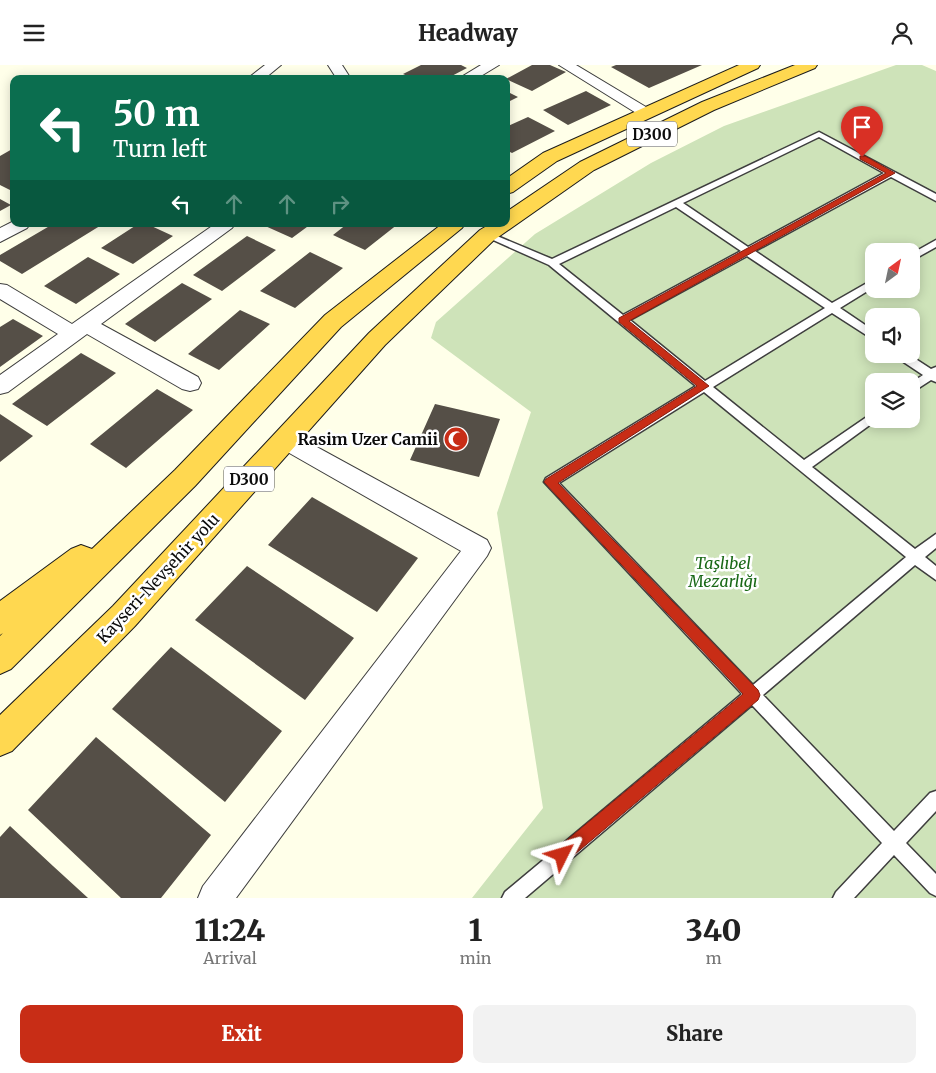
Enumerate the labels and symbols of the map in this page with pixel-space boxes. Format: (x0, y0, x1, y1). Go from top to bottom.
pin (841, 106, 883, 157)
road number: D300 (627, 121, 677, 147)
north arrow (865, 243, 920, 297)
mosque icon: Rasim Uzer Camii (443, 426, 469, 452)
place label: Rasim Uzer Camii (298, 429, 439, 449)
road number: D300 (224, 467, 274, 491)
street label: Kayseri-Nevşehir yolu (93, 509, 223, 647)
park label: Taşlıbel Mezarlığı (688, 553, 757, 591)
position arrow (535, 828, 587, 880)

